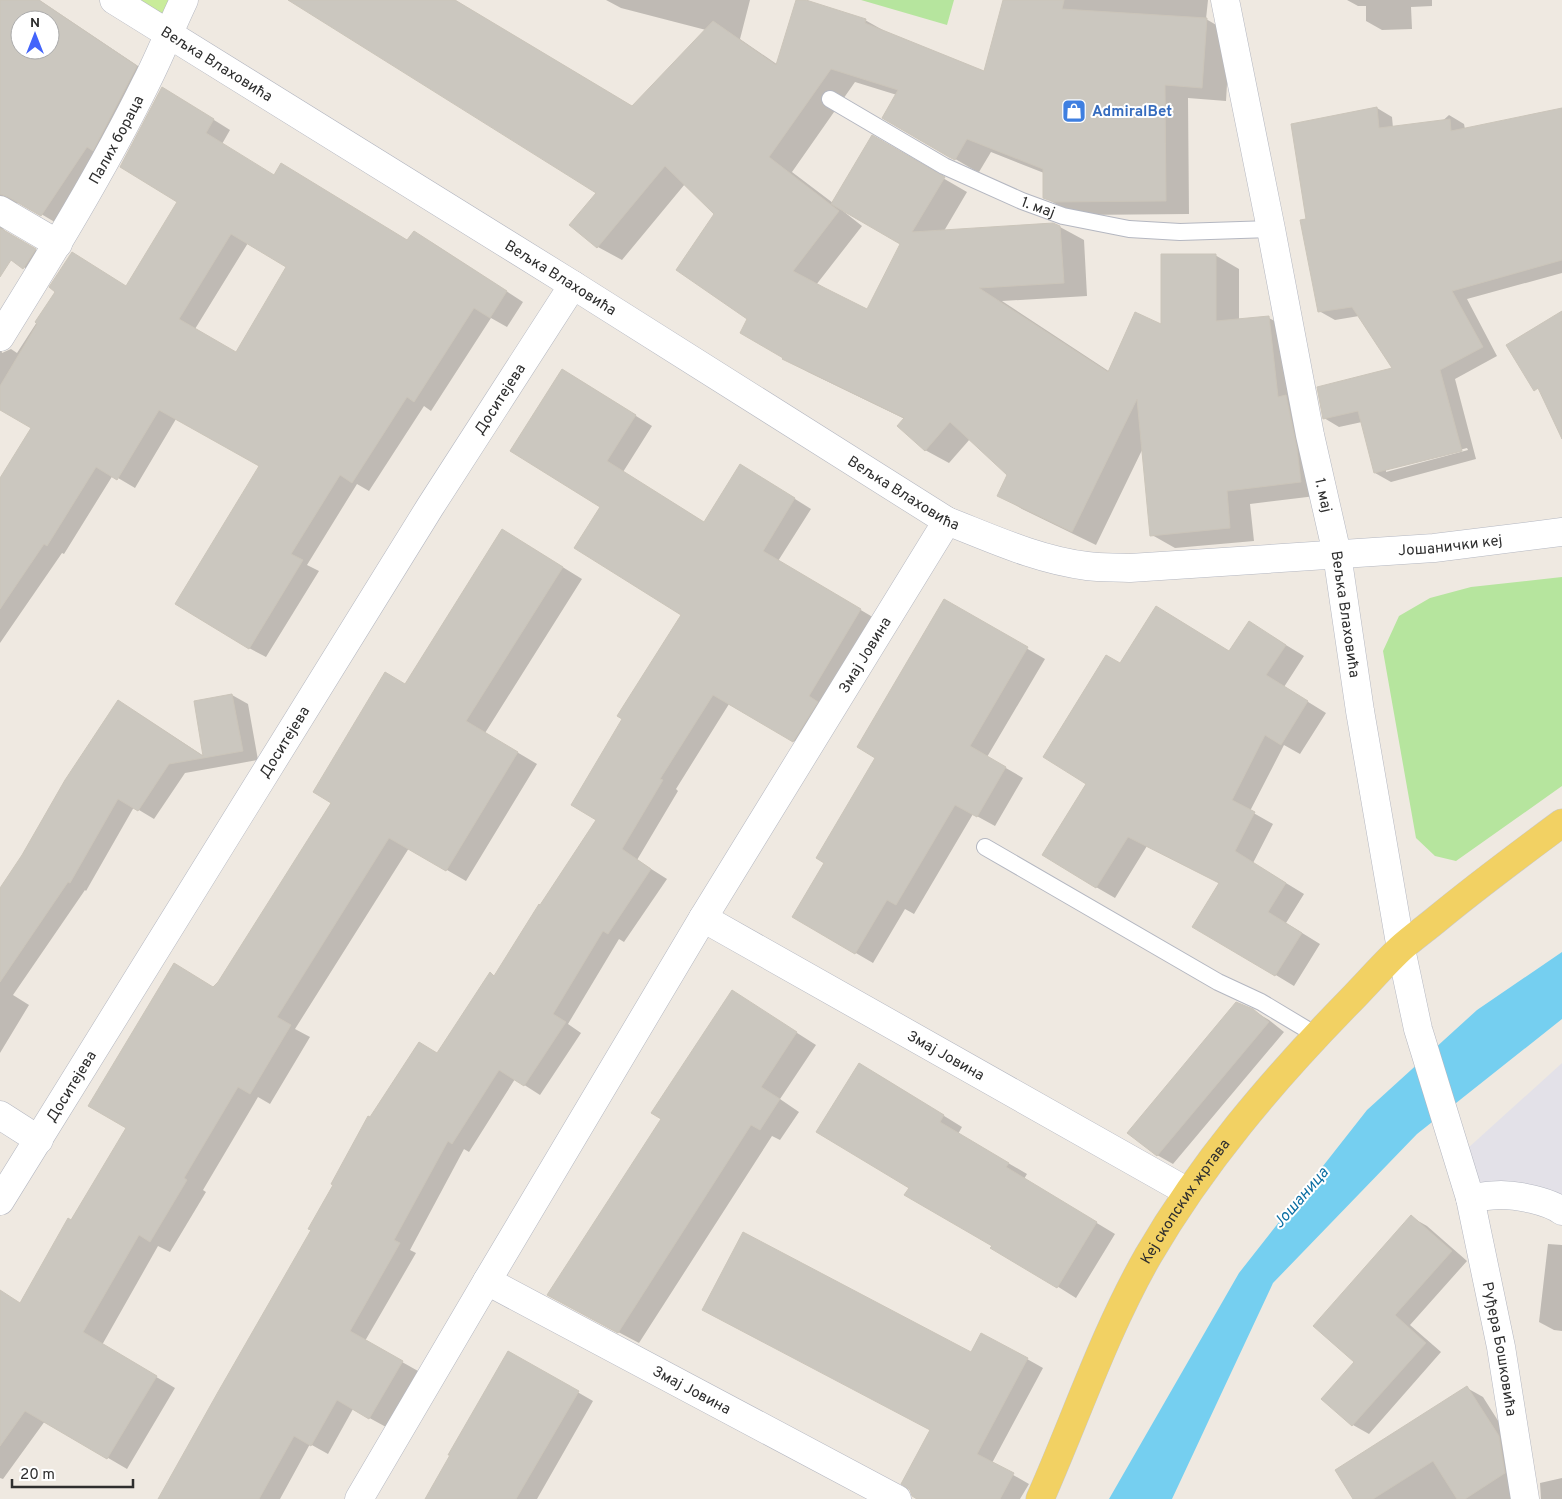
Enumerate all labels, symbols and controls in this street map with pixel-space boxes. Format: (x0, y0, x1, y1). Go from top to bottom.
north arrow (10, 10, 60, 60)
text: N (30, 15, 40, 32)
street label: Вељка Влаховића (157, 23, 275, 107)
street label: Палих бораца (86, 93, 149, 188)
shop icon: AdmiralBet (1061, 98, 1087, 124)
place label: AdmiralBet (1092, 103, 1172, 122)
street label: 1. мај (1018, 193, 1057, 223)
street label: Вељка Влаховића (501, 237, 619, 321)
street label: Доситејева (471, 360, 531, 439)
street label: Вељка Влаховића (843, 453, 962, 536)
street label: 1. мај (1309, 476, 1335, 515)
street label: Јошанички кеј (1397, 532, 1503, 561)
street label: Вељка Влаховића (1326, 550, 1363, 679)
street label: Змај Јовина (835, 614, 897, 697)
street label: Доситејева (256, 703, 315, 782)
street label: Змај Јовина (903, 1027, 987, 1086)
street label: Доситејева (43, 1048, 102, 1126)
street label: Кеј скопских жртава (1137, 1136, 1235, 1268)
water label: Јошаница (1270, 1163, 1334, 1233)
street label: Руђера Бошковића (1477, 1280, 1520, 1418)
street label: Змај Јовина (649, 1363, 734, 1420)
scale bar (12, 1456, 134, 1488)
text: 20 m (20, 1466, 55, 1485)

